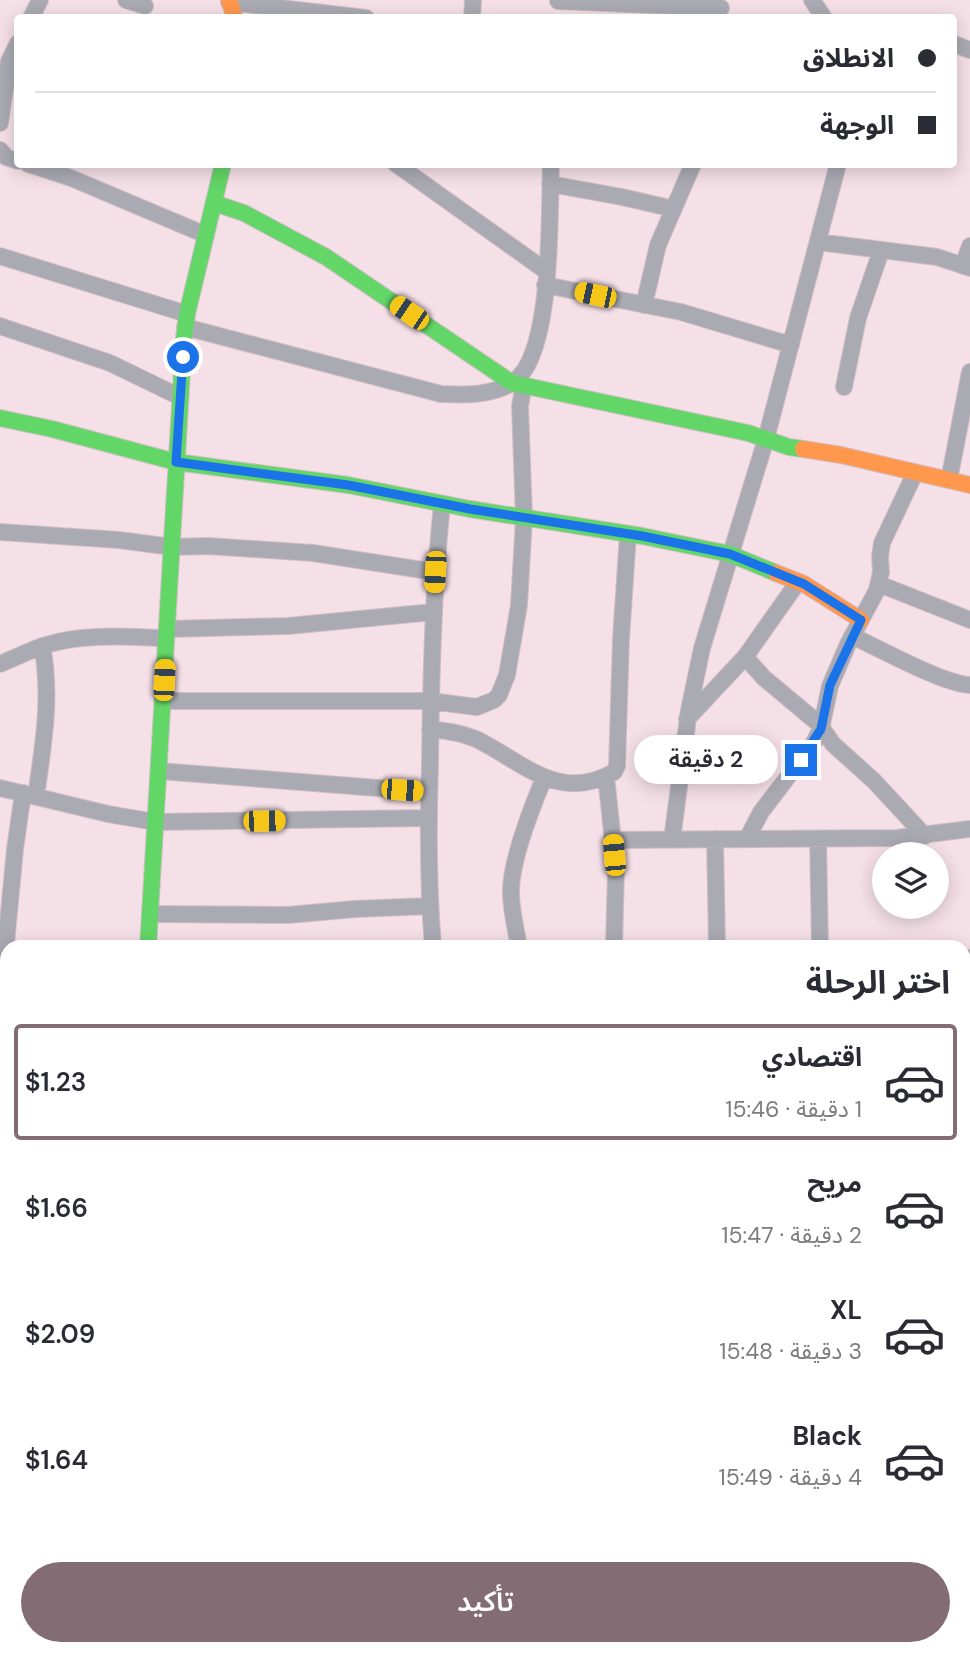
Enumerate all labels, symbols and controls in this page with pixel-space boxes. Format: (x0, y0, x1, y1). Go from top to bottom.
text: الانطلاق (803, 41, 894, 75)
text: الوجهة (820, 108, 894, 142)
car (573, 280, 618, 310)
car (386, 293, 433, 333)
route start (167, 341, 199, 373)
car (424, 550, 447, 594)
car (153, 658, 176, 702)
callout: 2 دقيقة (633, 736, 776, 784)
text: 2 دقيقة (669, 744, 743, 774)
route end (785, 744, 817, 776)
car (381, 778, 424, 802)
car (243, 810, 286, 832)
car (602, 833, 627, 877)
map controls (872, 842, 949, 919)
button: layers (872, 842, 949, 919)
text: اختر الرحلة (806, 961, 950, 1003)
text: اقتصادي (762, 1040, 862, 1074)
icon: car (883, 1051, 946, 1114)
text: $1.23 (25, 1065, 86, 1099)
text: 1 دقيقة · 15:46 (725, 1094, 862, 1124)
text: مريح (807, 1166, 862, 1200)
icon: car (883, 1177, 946, 1240)
text: $1.66 (25, 1191, 88, 1225)
text: 2 دقيقة · 15:47 (721, 1220, 862, 1250)
text: XL (830, 1293, 862, 1327)
icon: car (883, 1303, 946, 1366)
text: $2.09 (25, 1317, 95, 1351)
text: 3 دقيقة · 15:48 (719, 1336, 862, 1366)
text: Black (792, 1419, 862, 1453)
icon: car (883, 1429, 946, 1492)
text: $1.64 (25, 1443, 88, 1477)
text: 4 دقيقة · 15:49 (718, 1462, 862, 1492)
button: تأكيد (21, 1562, 950, 1642)

